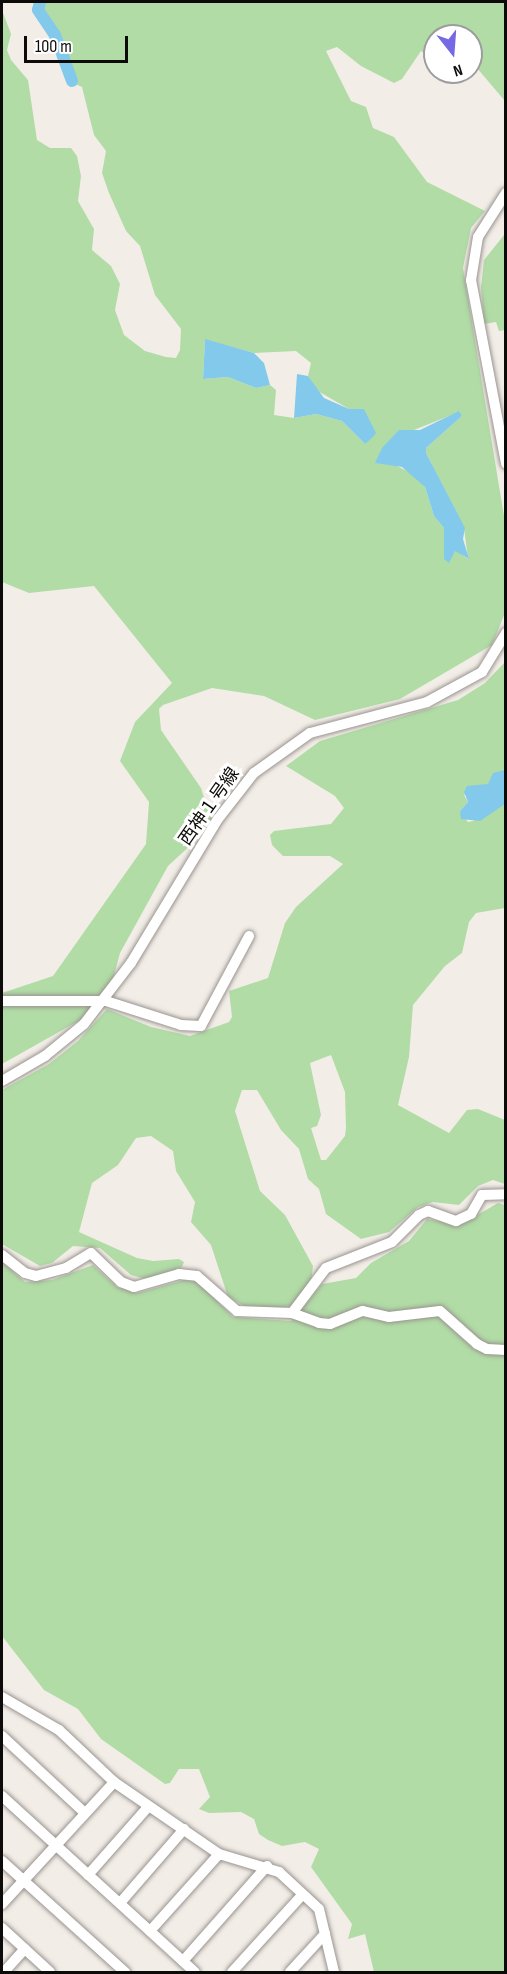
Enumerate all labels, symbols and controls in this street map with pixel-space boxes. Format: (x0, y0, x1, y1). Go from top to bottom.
scale bar (27, 24, 130, 62)
north arrow (423, 24, 483, 84)
text: 100 m (35, 36, 72, 57)
text: N (451, 59, 465, 80)
street label: 西神１号線 (175, 764, 245, 850)

